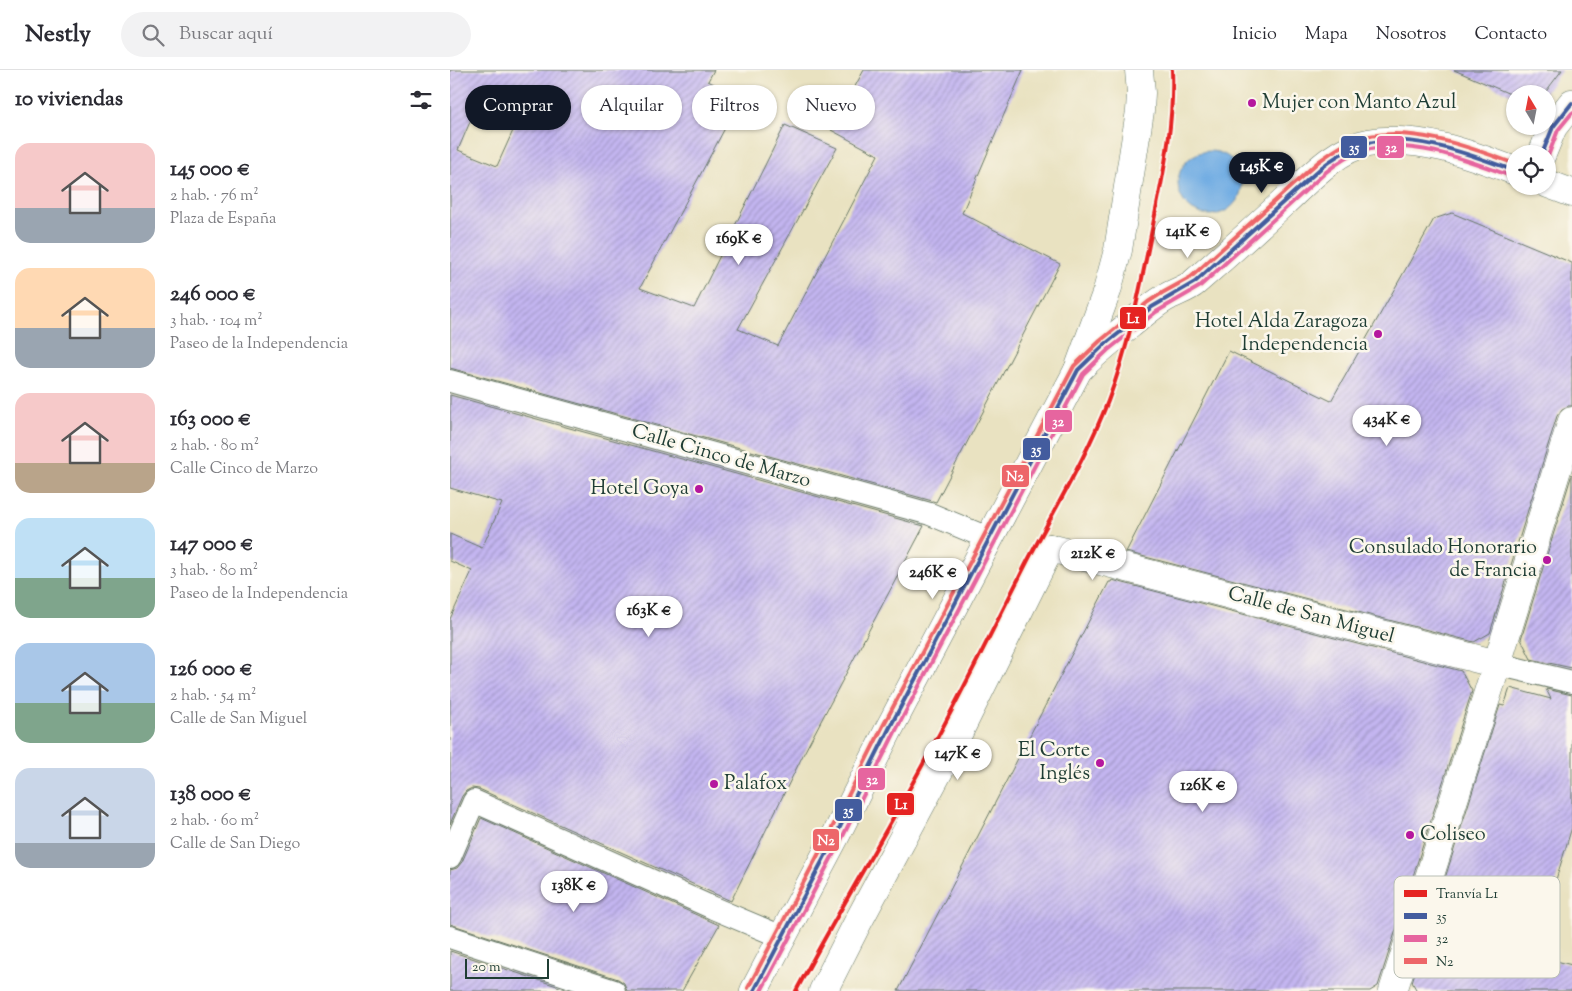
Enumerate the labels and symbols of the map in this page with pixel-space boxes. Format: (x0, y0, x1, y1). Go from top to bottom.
north arrow (1506, 85, 1556, 135)
place label: Mujer con Manto Azul (1262, 89, 1457, 118)
marker: Mujer con Manto Azul (1246, 97, 1258, 109)
line badge: 35 (1340, 135, 1368, 159)
line badge: 32 (1376, 135, 1405, 159)
text: 35 (1349, 139, 1359, 159)
text: 32 (1385, 139, 1398, 159)
pin: 145K € (1221, 152, 1303, 194)
pin: 141K € (1147, 216, 1229, 259)
pin: 169K € (698, 224, 780, 266)
line badge: L1 (1119, 306, 1147, 330)
place label: Hotel Alda Zaragoza Independencia (1195, 308, 1368, 360)
text: L1 (1126, 310, 1140, 330)
marker: Hotel Alda Zaragoza Independencia (1372, 328, 1384, 340)
pin: 434K € (1346, 404, 1428, 447)
line badge: 32 (1044, 409, 1073, 433)
text: 32 (1052, 413, 1065, 433)
street label: Calle Cinco de Marzo (628, 418, 814, 496)
line badge: 35 (1022, 437, 1051, 461)
text: 35 (1031, 441, 1041, 461)
line badge: N2 (1001, 464, 1030, 488)
text: N2 (1006, 468, 1024, 488)
place label: Hotel Goya (591, 475, 689, 504)
marker: Hotel Goya (693, 483, 705, 495)
place label: Consulado Honorario de Francia (1349, 534, 1537, 586)
pin: 212K € (1052, 538, 1134, 581)
marker: Consulado Honorario de Francia (1541, 554, 1553, 566)
pin: 246K € (892, 558, 974, 600)
street label: Calle de San Miguel (1224, 580, 1398, 652)
pin: 163K € (608, 596, 690, 638)
place label: El Corte Inglés (1018, 737, 1090, 789)
pin: 147K € (917, 738, 999, 781)
marker: El Corte Inglés (1094, 757, 1106, 769)
line badge: 32 (857, 767, 886, 791)
place label: Palafox (724, 770, 787, 799)
pin: 126K € (1162, 770, 1244, 813)
text: 32 (866, 771, 879, 791)
marker: Palafox (708, 778, 720, 790)
line badge: L1 (886, 792, 915, 816)
text: L1 (894, 796, 908, 816)
line badge: 35 (834, 798, 863, 822)
text: 35 (843, 802, 853, 822)
place label: Coliseo (1420, 821, 1486, 850)
line badge: N2 (812, 828, 840, 852)
marker: Coliseo (1404, 829, 1416, 841)
text: N2 (817, 832, 835, 852)
pin: 138K € (533, 870, 615, 913)
legend (1394, 876, 1560, 978)
text: Tranvía L1 (1436, 885, 1498, 905)
text: 35 (1436, 908, 1447, 928)
text: 32 (1436, 930, 1449, 950)
text: N2 (1436, 953, 1454, 973)
scale bar (465, 956, 549, 979)

